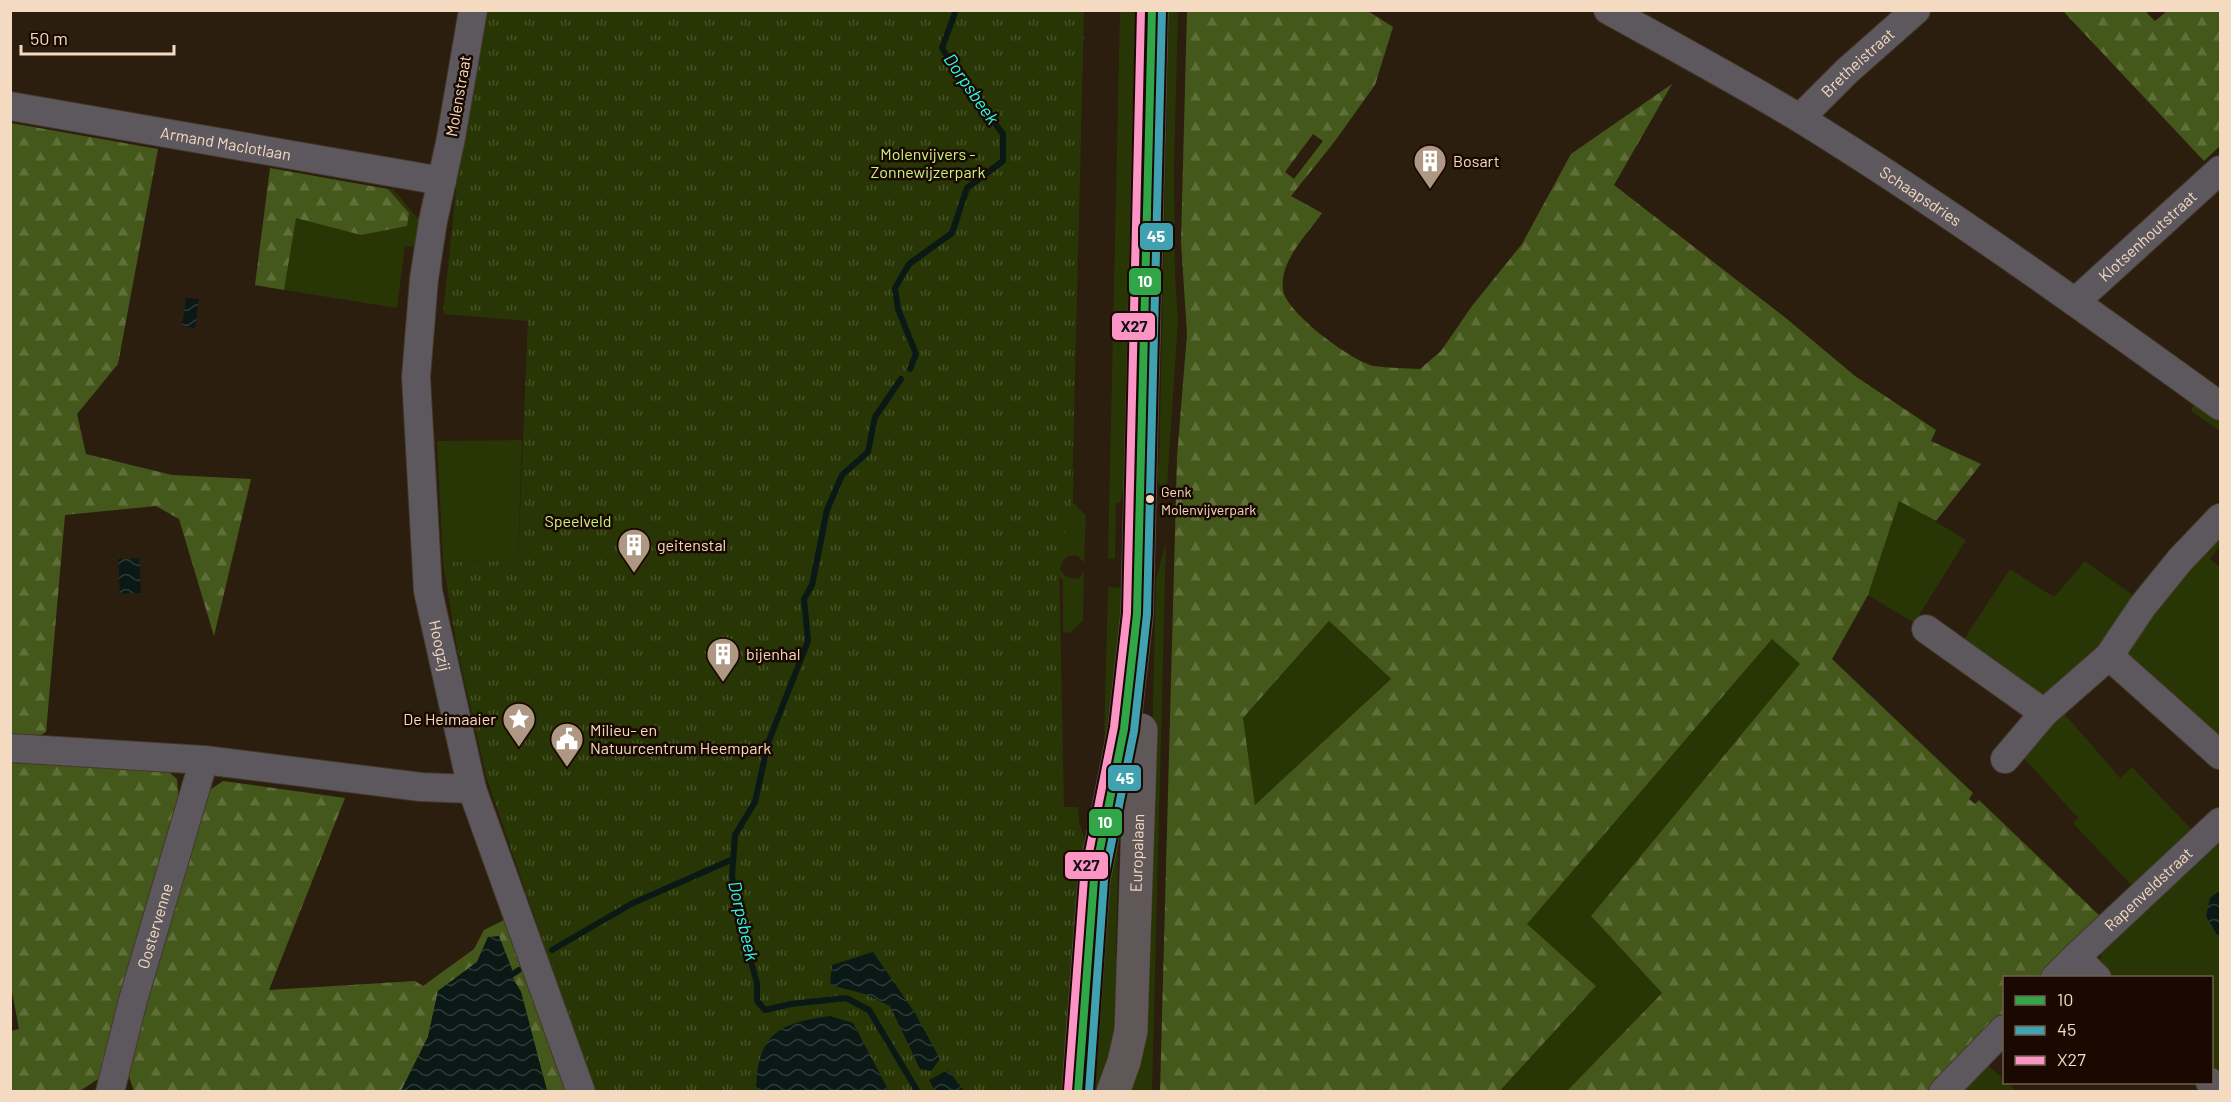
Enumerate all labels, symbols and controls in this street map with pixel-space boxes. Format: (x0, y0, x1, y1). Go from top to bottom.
scale bar (21, 18, 174, 56)
street label: Bretheistraat (1817, 24, 1898, 101)
text: 50 m (30, 27, 68, 49)
water label: Dorpsbeek (939, 49, 1004, 128)
street label: Molenstraat (441, 54, 474, 138)
street label: Armand Maclotlaan (159, 122, 293, 164)
building icon: Bosart (1412, 143, 1448, 190)
park label: Molenvijvers - Zonnewijzerpark (871, 144, 985, 181)
place label: Bosart (1453, 151, 1500, 170)
street label: Schaapsdries (1877, 162, 1965, 230)
street label: Klotsenhoutstraat (2094, 186, 2200, 285)
line badge: 45 (1139, 222, 1174, 251)
text: 45 (1147, 226, 1166, 245)
line badge: 10 (1128, 267, 1162, 296)
text: 10 (1138, 271, 1152, 290)
line badge: X27 (1111, 312, 1156, 341)
text: X27 (1121, 316, 1148, 335)
place label: Genk Molenvijverpark (1161, 483, 1256, 518)
marker: Genk Molenvijverpark (1144, 493, 1156, 505)
park label: Speelveld (544, 511, 612, 530)
building icon: geitenstal (616, 527, 652, 574)
place label: geitenstal (657, 535, 726, 554)
street label: Hoogzij (426, 618, 455, 673)
building icon: bijenhal (705, 636, 741, 683)
place label: bijenhal (746, 644, 800, 663)
place icon: De Heimaaier (501, 701, 537, 748)
place label: De Heimaaier (403, 709, 496, 728)
place label: Milieu- en Natuurcentrum Heempark (590, 720, 771, 757)
public building icon: Milieu- en Natuurcentrum Heempark (549, 721, 585, 768)
line badge: 45 (1107, 764, 1142, 792)
text: 45 (1116, 768, 1135, 787)
line badge: 10 (1088, 808, 1123, 837)
text: 10 (1098, 812, 1112, 831)
street label: Europalaan (1126, 813, 1147, 892)
street label: Rapenveldstraat (2100, 843, 2196, 935)
line badge: X27 (1064, 851, 1109, 880)
text: X27 (1073, 855, 1100, 874)
water label: Dorpsbeek (724, 879, 764, 963)
street label: Oostervenne (133, 881, 176, 971)
legend (2003, 976, 2213, 1084)
text: 10 (2057, 988, 2073, 1010)
text: 45 (2057, 1018, 2076, 1040)
text: X27 (2057, 1048, 2086, 1070)

